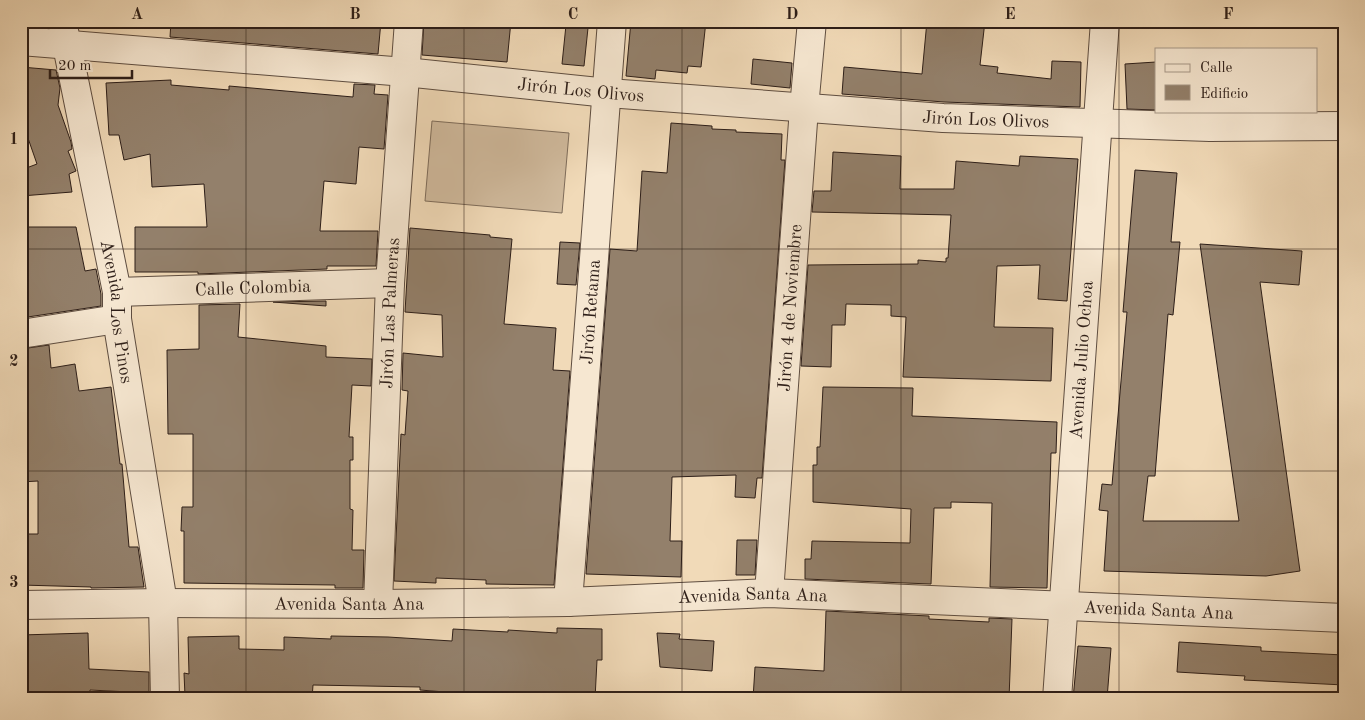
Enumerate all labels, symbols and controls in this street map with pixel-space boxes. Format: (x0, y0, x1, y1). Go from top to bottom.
text: A (131, 7, 143, 23)
text: B (349, 7, 361, 23)
text: C (568, 7, 578, 23)
text: D (786, 7, 798, 23)
text: E (1004, 7, 1016, 23)
text: F (1223, 7, 1234, 23)
scale bar (50, 48, 132, 80)
legend (1155, 48, 1318, 112)
text: 20 m (58, 59, 92, 74)
text: Calle (1200, 61, 1233, 76)
street label: Jirón Los Olivos (516, 76, 645, 106)
text: Edificio (1200, 87, 1248, 102)
street label: Jirón Los Olivos (921, 108, 1050, 132)
text: 1 (9, 132, 19, 148)
street label: Jirón 4 de Noviembre (776, 223, 806, 392)
street label: Jirón Las Palmeras (378, 237, 403, 389)
street label: Avenida Los Pinos (97, 238, 135, 385)
street label: Jirón Retama (578, 259, 604, 365)
street label: Calle Colombia (195, 278, 311, 299)
street label: Avenida Julio Ochoa (1067, 280, 1097, 440)
text: 2 (9, 354, 19, 370)
text: 3 (9, 575, 19, 591)
street label: Avenida Santa Ana (677, 585, 828, 607)
street label: Avenida Santa Ana (274, 596, 424, 614)
street label: Avenida Santa Ana (1083, 599, 1234, 623)

